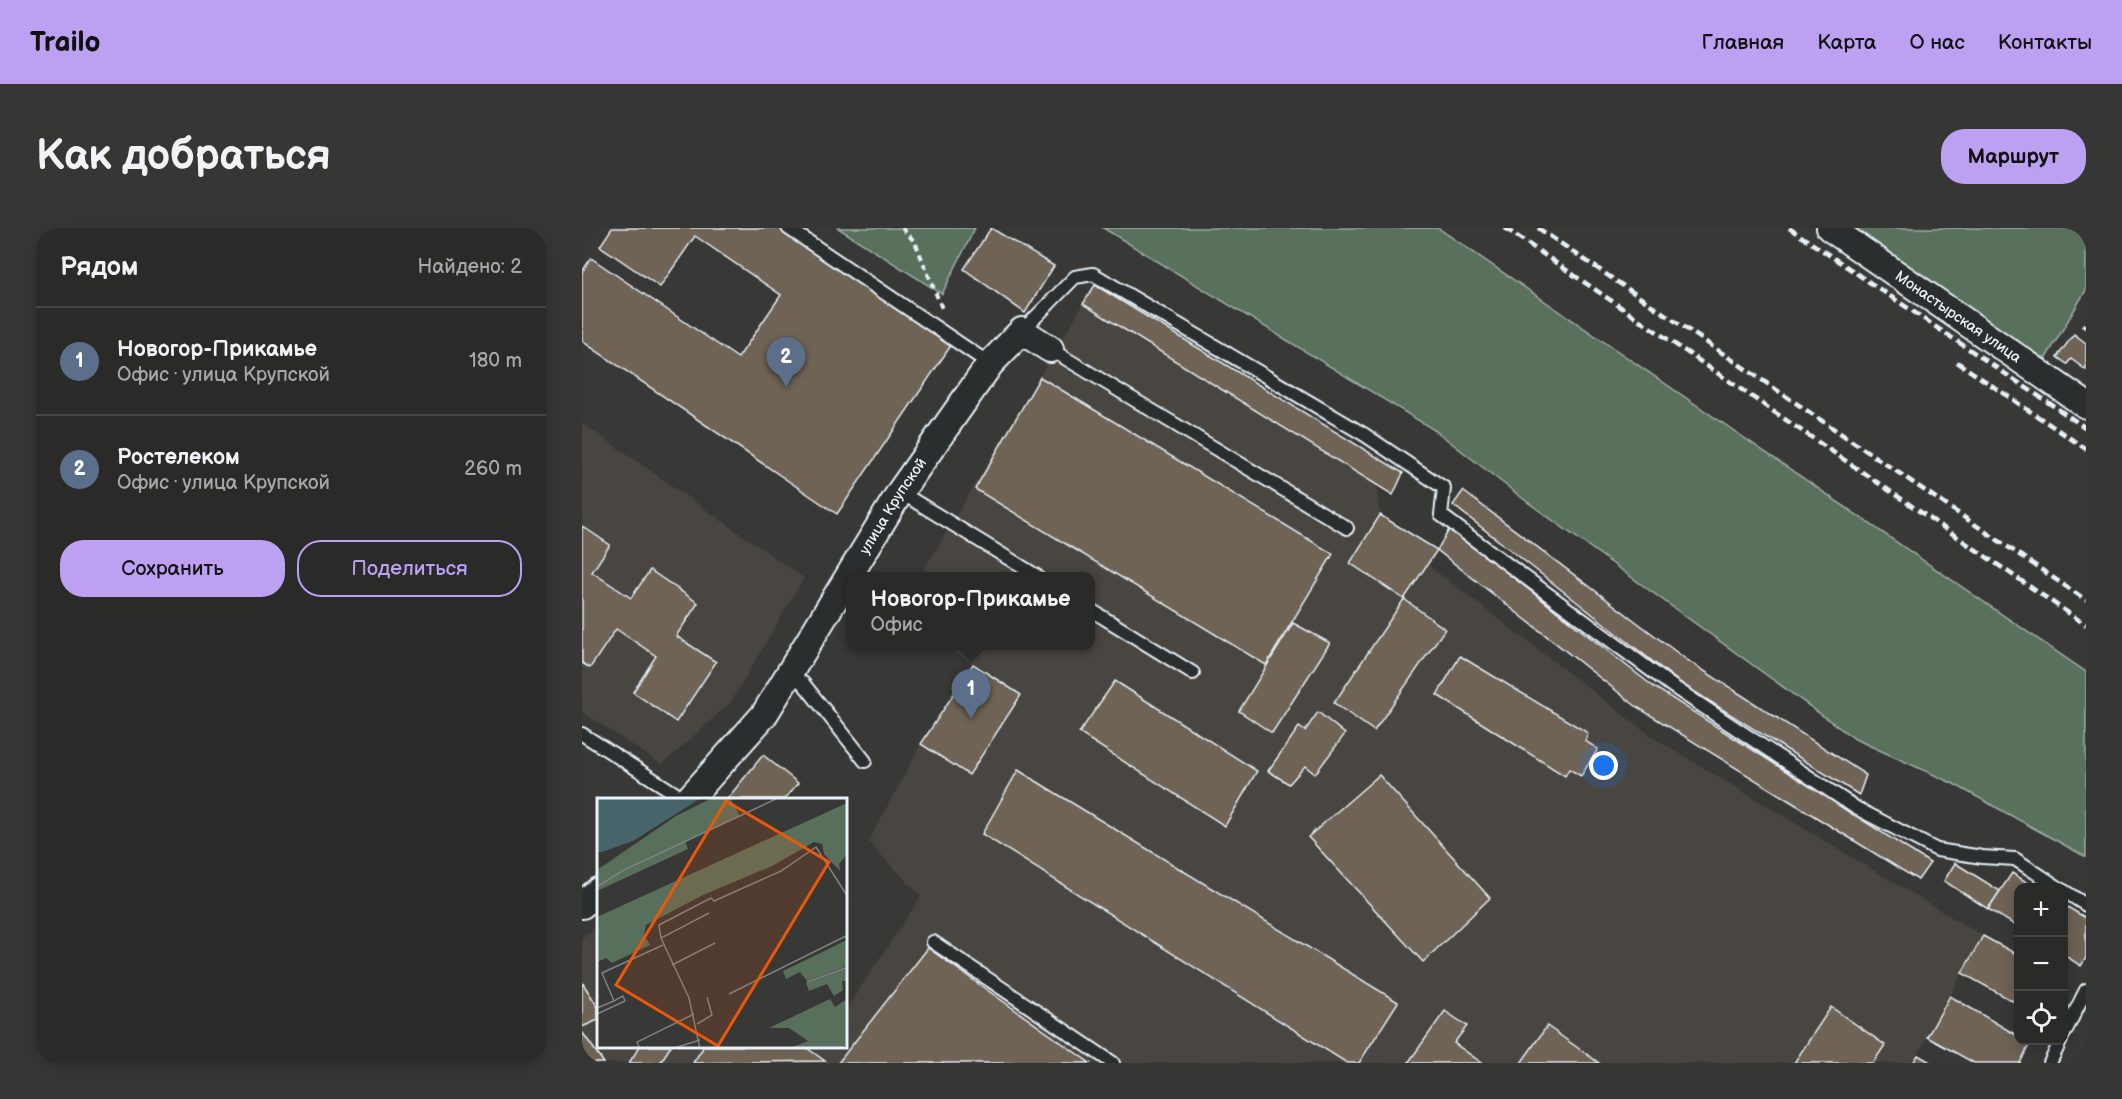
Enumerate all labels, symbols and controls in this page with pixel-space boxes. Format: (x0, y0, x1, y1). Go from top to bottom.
text: Trailo (30, 26, 101, 59)
text: Главная (1701, 30, 1784, 55)
text: Карта (1817, 30, 1876, 55)
text: О нас (1909, 30, 1965, 55)
text: Контакты (1998, 30, 2092, 55)
button: Маршрут (1941, 129, 2086, 184)
text: Как добраться (36, 131, 331, 182)
text: Рядом (60, 252, 138, 283)
text: Найдено: 2 (418, 255, 522, 279)
street label: Монастырская улица (1892, 266, 2025, 367)
text: Новогор-Прикамье (117, 336, 317, 363)
pin: 2 (766, 338, 806, 387)
text: 1 (75, 349, 84, 373)
text: 180 m (469, 349, 522, 373)
text: Офис · улица Крупской (117, 363, 330, 387)
text: Ростелеком (117, 444, 240, 471)
street label: улица Крупской (855, 454, 931, 558)
text: 2 (74, 457, 85, 481)
text: 260 m (464, 457, 522, 481)
text: Офис · улица Крупской (117, 471, 330, 495)
button: Сохранить (60, 540, 285, 597)
button: Поделиться (297, 540, 522, 597)
popup (846, 572, 1095, 650)
text: Новогор-Прикамье (871, 586, 1070, 613)
text: Офис (871, 613, 923, 637)
pin: 1 (952, 670, 990, 719)
your location (1589, 751, 1618, 780)
inset map (597, 798, 848, 1048)
map controls (2014, 883, 2068, 1045)
button: + (2014, 883, 2068, 937)
button: − (2014, 937, 2068, 991)
button: locate (2014, 991, 2068, 1045)

